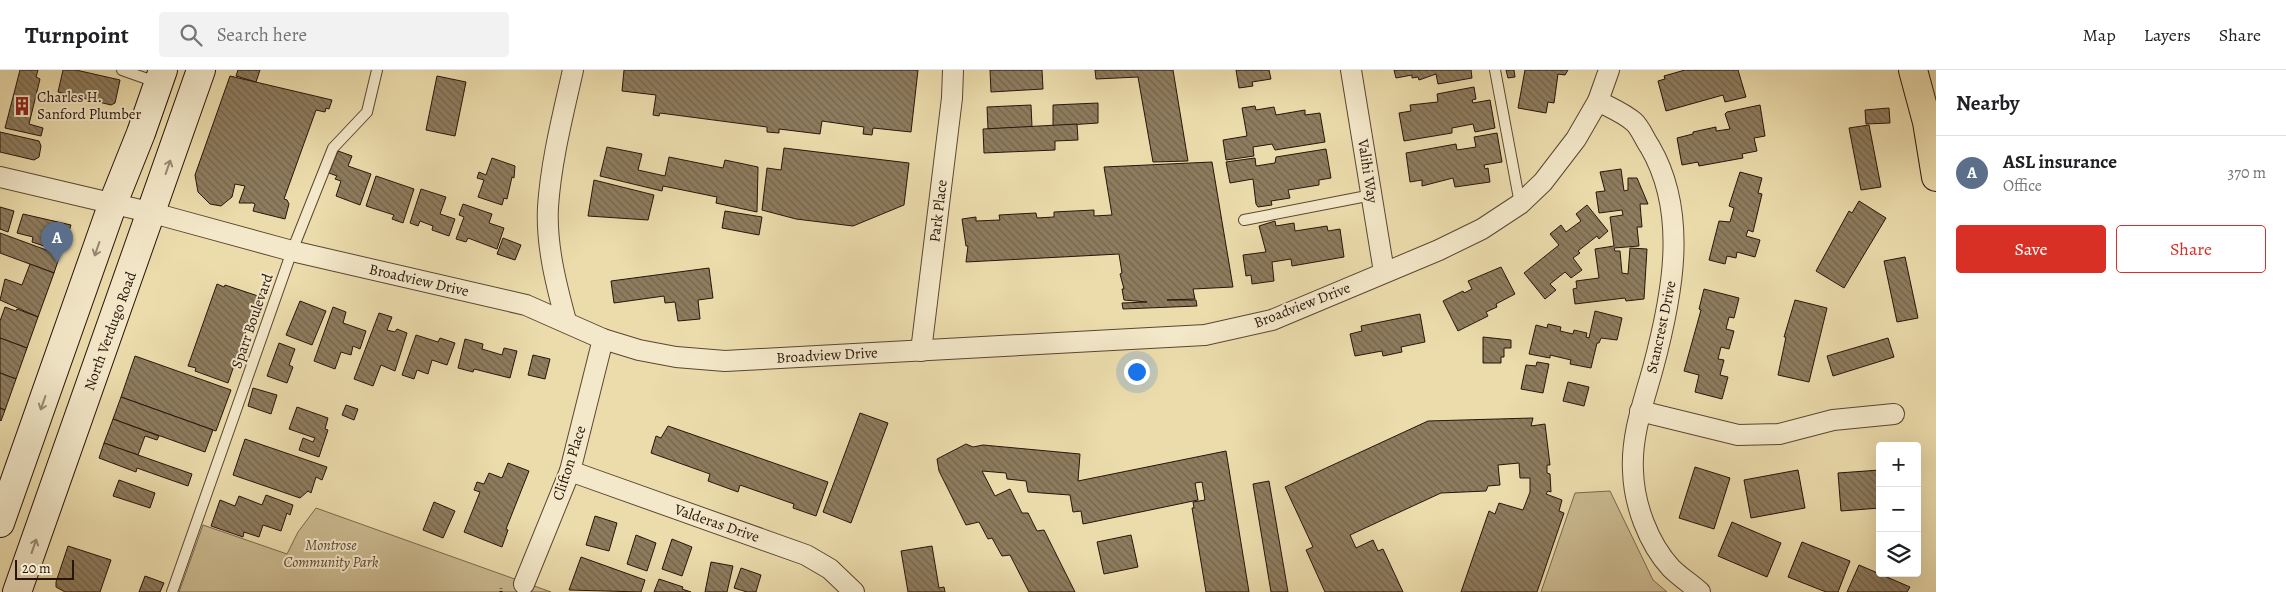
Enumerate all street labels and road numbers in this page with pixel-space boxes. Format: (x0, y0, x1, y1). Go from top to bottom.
street label: Valihi Way (1353, 137, 1383, 205)
street label: Park Place (924, 178, 952, 243)
street label: Broadview Drive (367, 259, 471, 301)
street label: North Verdugo Road (79, 268, 141, 393)
street label: Sparr Boulevard (226, 270, 278, 371)
street label: Broadview Drive (1251, 277, 1353, 333)
street label: Stancrest Drive (1641, 278, 1681, 375)
street label: Broadview Drive (776, 342, 879, 368)
street label: Clifton Place (548, 423, 591, 503)
street label: Valderas Drive (671, 499, 762, 547)

